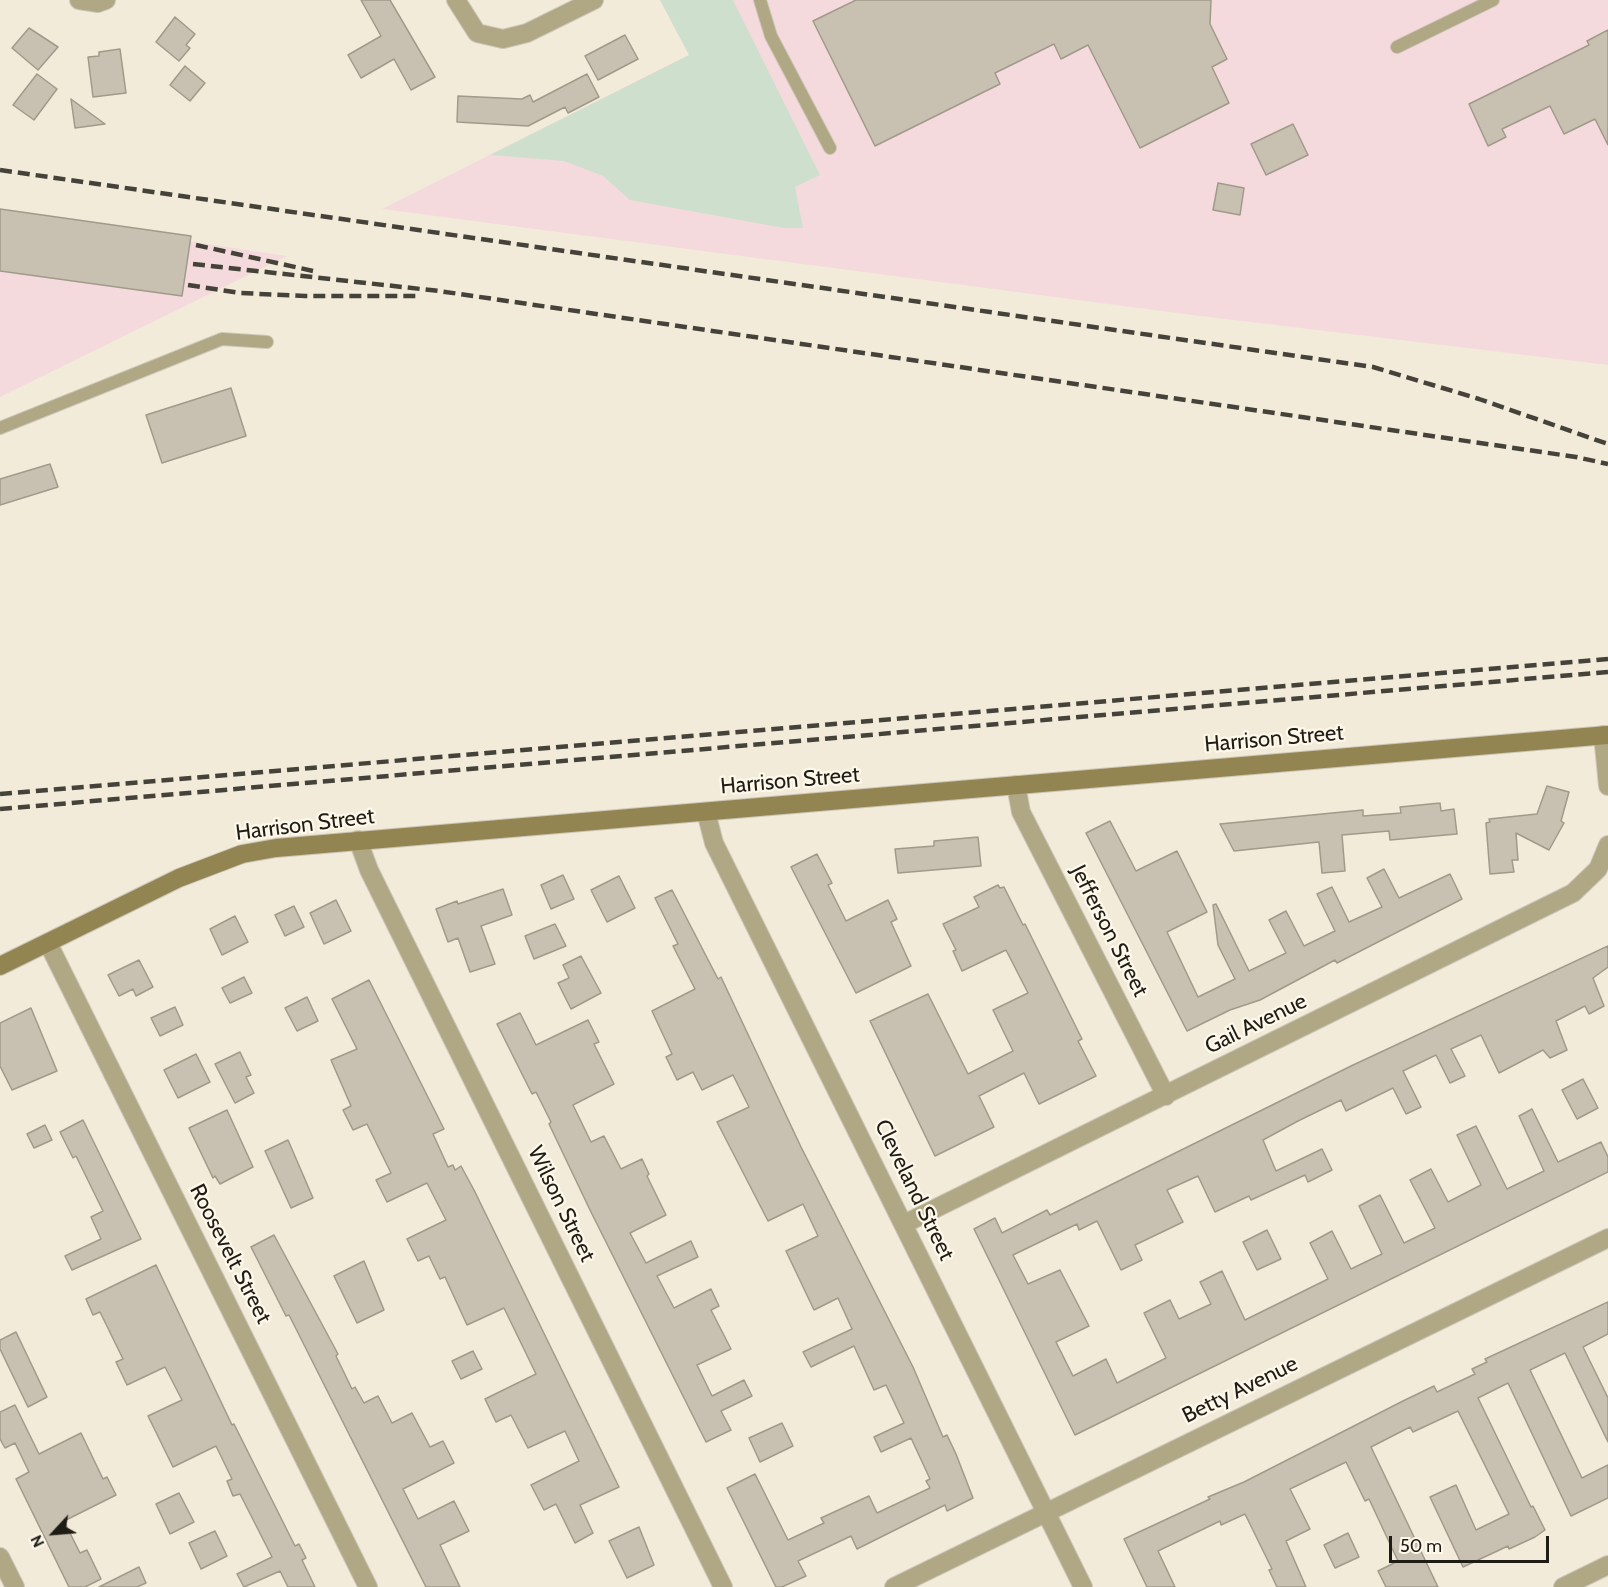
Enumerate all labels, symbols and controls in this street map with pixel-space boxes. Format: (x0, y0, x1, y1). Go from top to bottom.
street label: Harrison Street (1203, 720, 1345, 758)
street label: Harrison Street (719, 762, 861, 800)
street label: Harrison Street (234, 803, 376, 847)
street label: Jefferson Street (1065, 861, 1153, 1001)
street label: Gail Avenue (1201, 988, 1311, 1060)
street label: Cleveland Street (869, 1115, 959, 1265)
street label: Wilson Street (522, 1142, 600, 1266)
street label: Roosevelt Street (183, 1180, 277, 1328)
street label: Betty Avenue (1178, 1351, 1302, 1429)
north arrow (24, 1503, 84, 1563)
scale bar (1392, 1524, 1552, 1562)
text: N (26, 1532, 48, 1550)
text: 50 m (1400, 1535, 1442, 1557)

